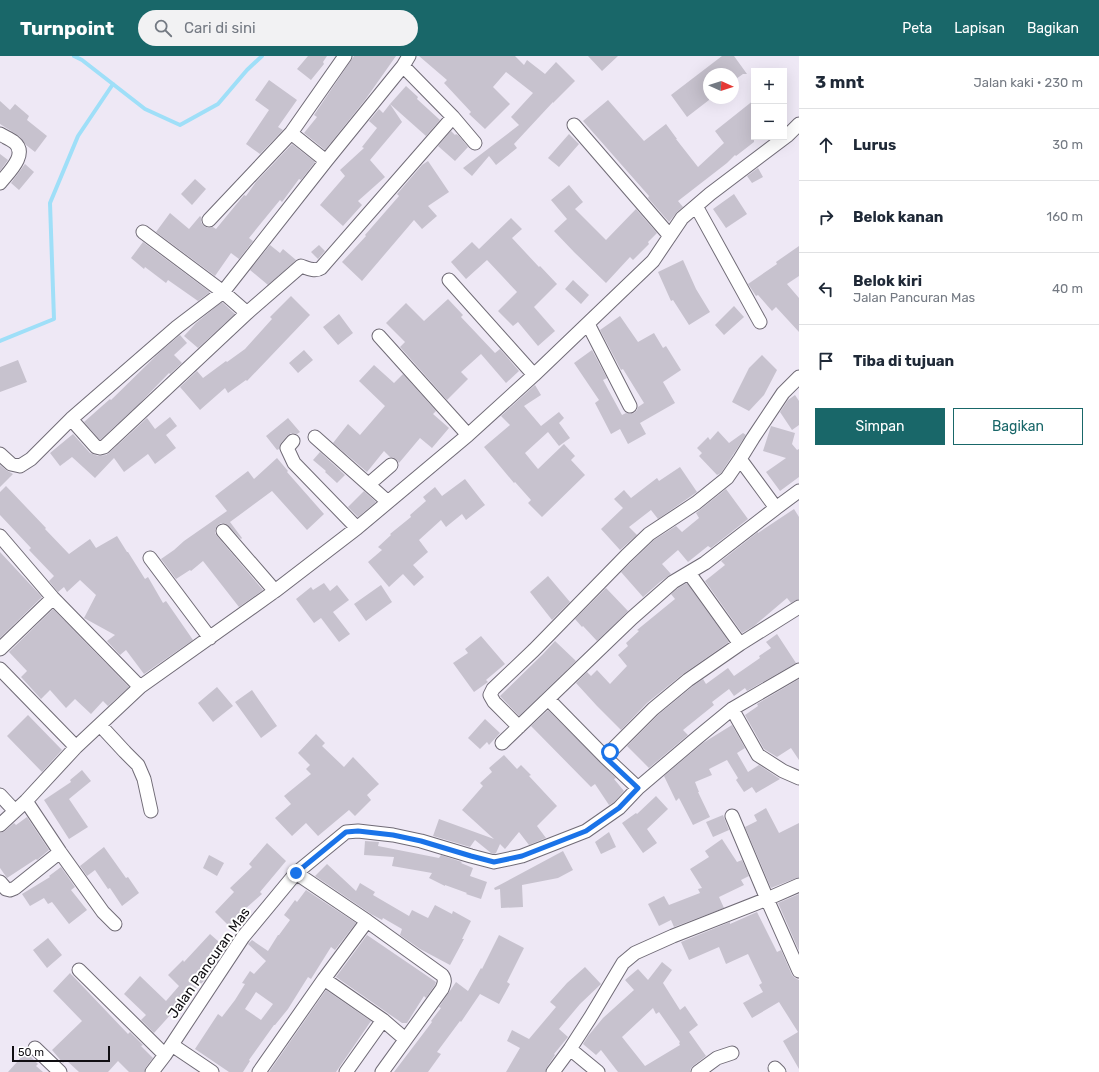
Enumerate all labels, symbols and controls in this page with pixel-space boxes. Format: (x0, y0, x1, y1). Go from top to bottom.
search box (138, 10, 418, 46)
text: Turnpoint (20, 17, 114, 40)
icon: search (152, 17, 174, 39)
text: Cari di sini (184, 19, 256, 37)
text: Peta (902, 20, 932, 37)
text: Lapisan (954, 20, 1005, 37)
text: Bagikan (1027, 20, 1079, 37)
north arrow (703, 68, 739, 104)
map controls (751, 68, 787, 140)
button: + (751, 68, 787, 104)
text: 3 mnt (815, 72, 864, 92)
text: Jalan kaki · 230 m (974, 75, 1083, 90)
button: − (751, 104, 787, 140)
icon: ahead (815, 134, 837, 156)
text: Lurus (853, 136, 896, 154)
text: 30 m (1052, 137, 1083, 152)
icon: right (815, 206, 837, 228)
text: Belok kanan (853, 208, 943, 226)
text: 160 m (1047, 209, 1083, 224)
text: Belok kiri (853, 272, 922, 290)
icon: left (815, 278, 837, 300)
text: 40 m (1052, 281, 1083, 296)
text: Jalan Pancuran Mas (853, 290, 975, 305)
icon: arrive (815, 350, 837, 372)
text: Tiba di tujuan (853, 352, 954, 370)
button: Simpan (815, 408, 945, 445)
button: Bagikan (953, 408, 1083, 445)
route start (601, 743, 619, 761)
route end (287, 864, 305, 882)
street label: Jalan Pancuran Mas (164, 904, 254, 1022)
scale bar (12, 1044, 110, 1063)
text: 50 m (18, 1046, 44, 1059)

